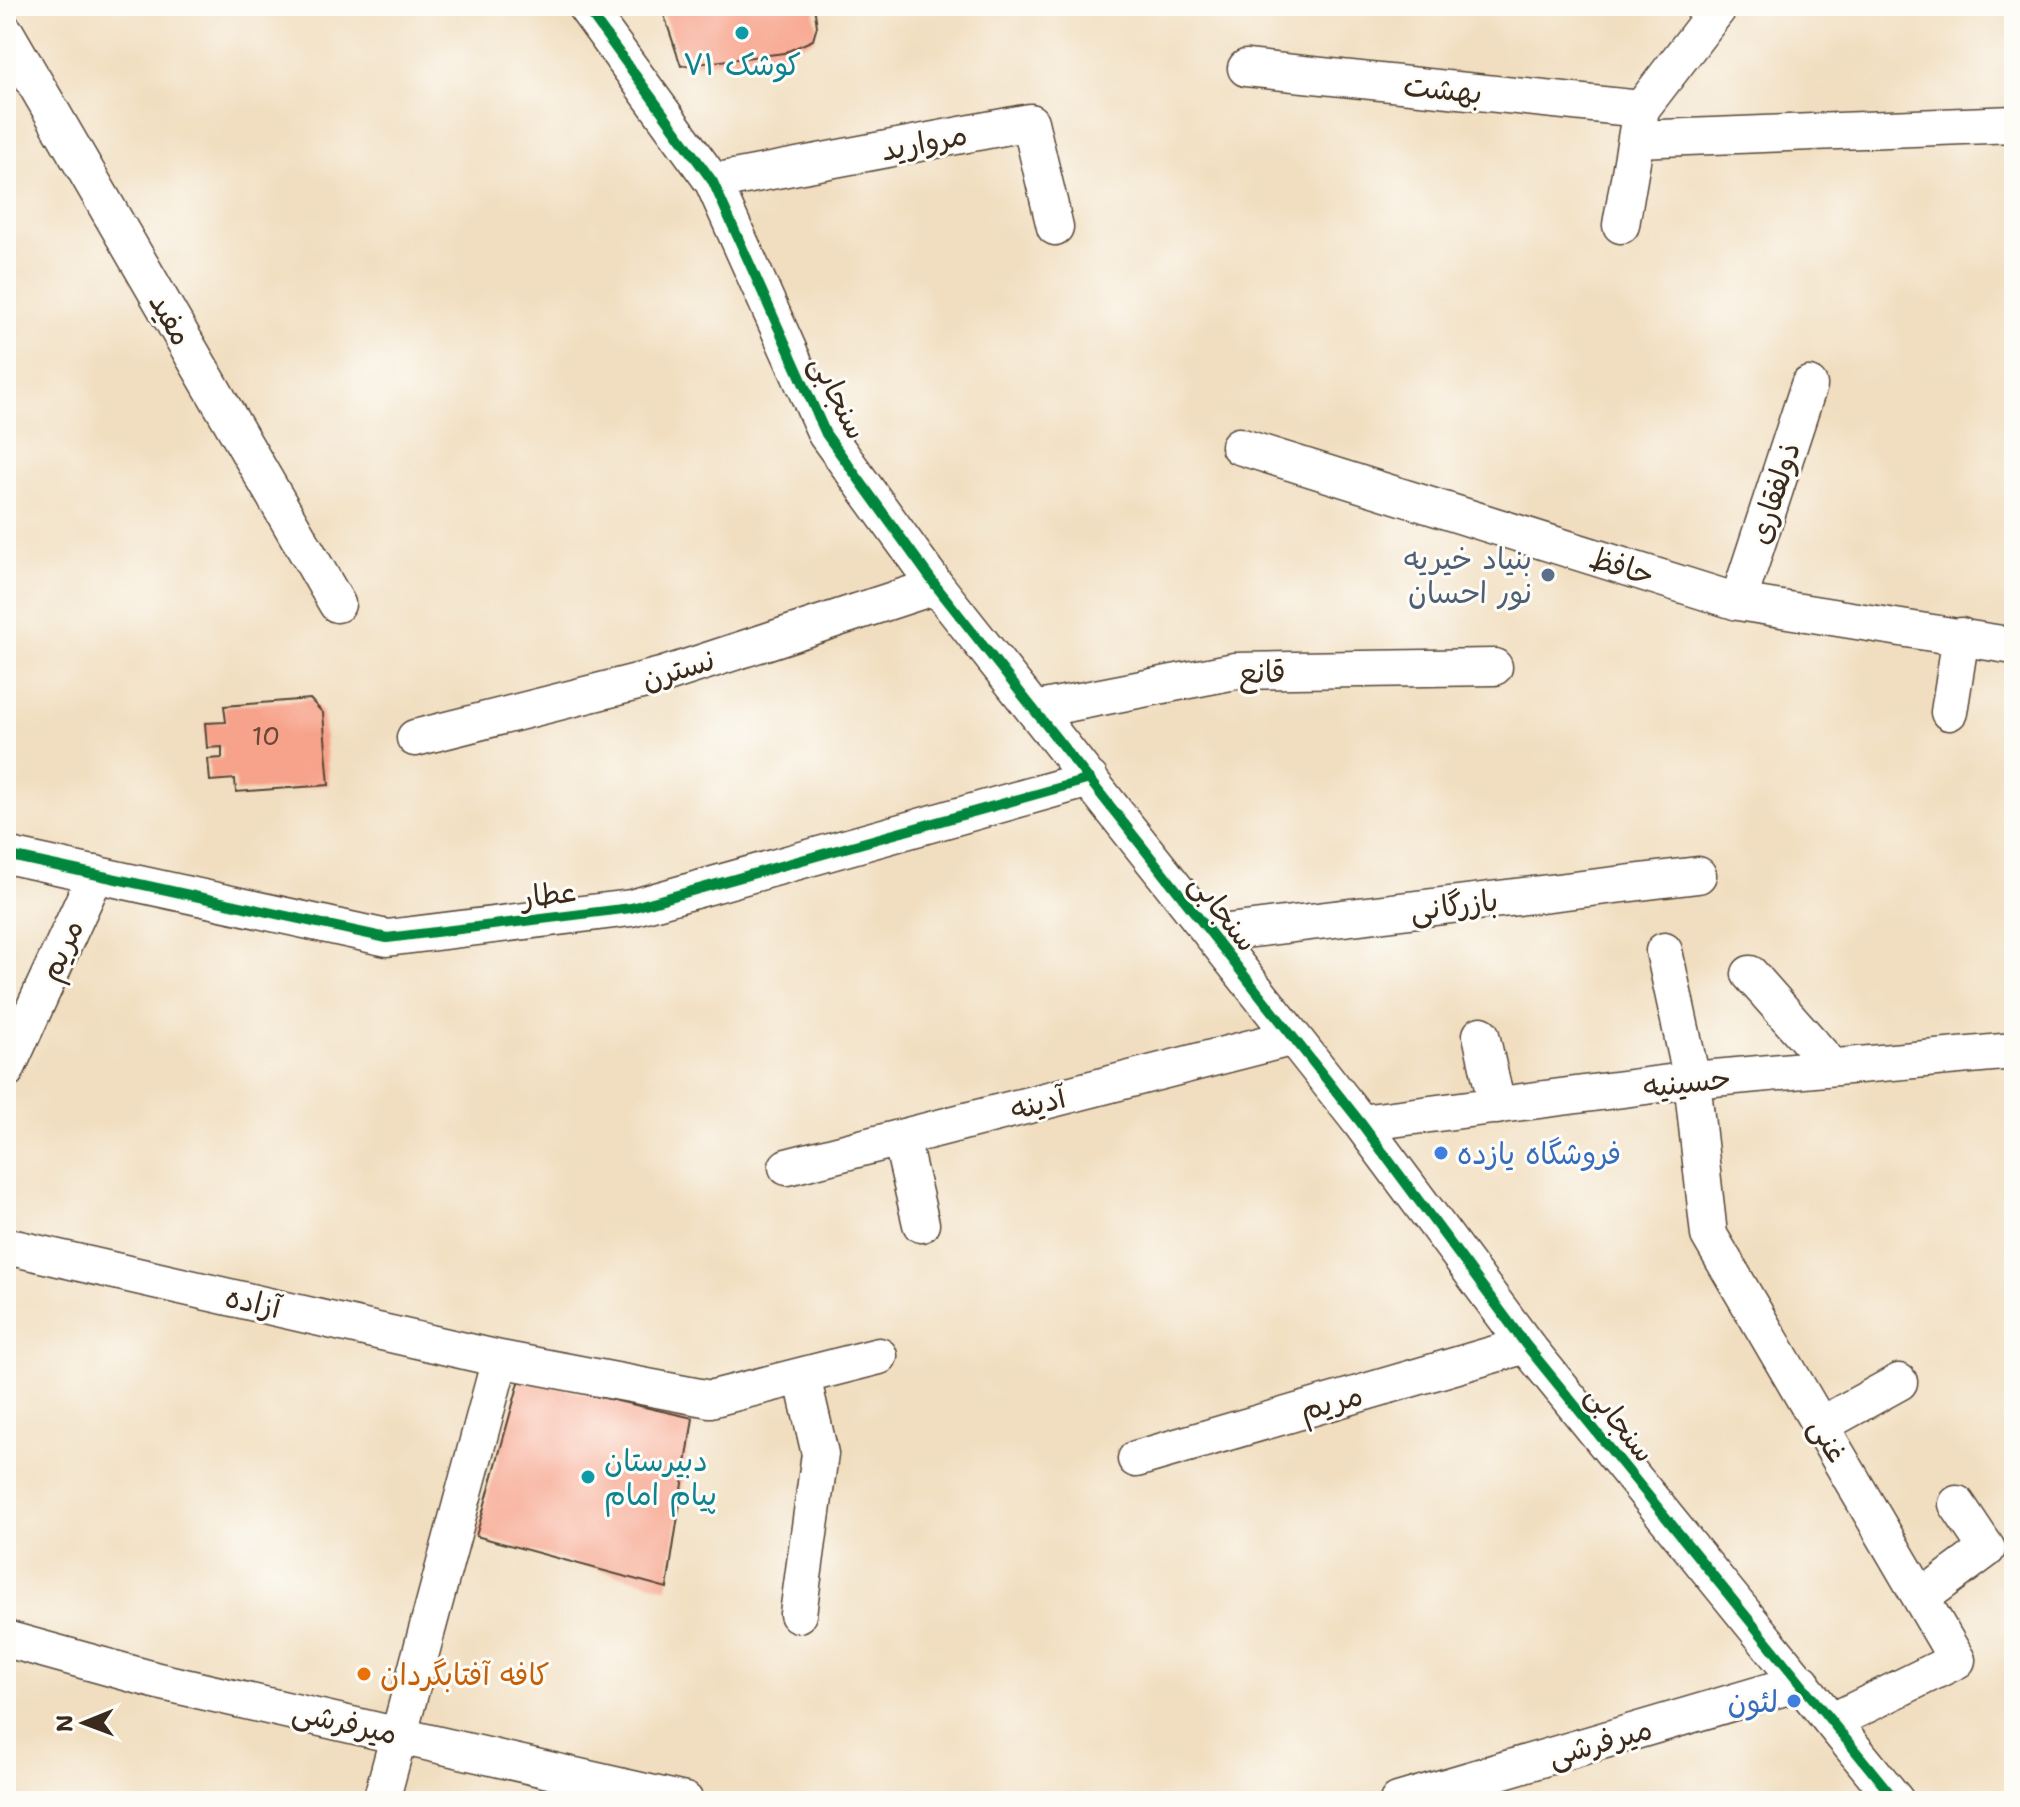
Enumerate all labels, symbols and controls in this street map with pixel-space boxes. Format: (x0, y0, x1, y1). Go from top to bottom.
marker: کوشک ۷۱ (733, 24, 751, 42)
place label: کوشک ۷۱ (683, 44, 801, 85)
street label: بهشت (1402, 64, 1484, 114)
street label: مروارید (877, 114, 971, 170)
street label: مفید (140, 285, 202, 353)
street label: سنجابی (800, 348, 878, 446)
street label: ذولفقاری (1738, 437, 1810, 549)
street label: حافظ (1584, 537, 1660, 595)
place label: بنیاد خیریه نور احسان (1404, 538, 1532, 613)
marker: بنیاد خیریه نور احسان (1539, 566, 1557, 584)
street label: نسترن (636, 639, 720, 699)
street label: قانع (1238, 651, 1286, 695)
house number: 10 (252, 718, 280, 753)
street label: سنجابی (1180, 864, 1268, 960)
street label: عطار (516, 870, 579, 918)
street label: بازرگانی (1408, 879, 1500, 931)
street label: مریم (29, 913, 95, 988)
street label: حسینیه (1641, 1057, 1733, 1107)
street label: آدینه (1006, 1076, 1072, 1130)
place label: فروشگاه یازده (1457, 1133, 1621, 1174)
marker: فروشگاه یازده (1432, 1144, 1450, 1162)
street label: آزاده (221, 1276, 286, 1329)
street label: مریم (1295, 1374, 1368, 1432)
street label: سنجابی (1577, 1375, 1665, 1471)
street label: غنی (1800, 1410, 1858, 1470)
place label: دبیرستان پیام امام (604, 1440, 717, 1517)
marker: دبیرستان پیام امام (579, 1468, 597, 1486)
place label: کافه آفتابگردان (380, 1654, 550, 1695)
marker: کافه آفتابگردان (355, 1665, 373, 1683)
place label: لئون (1727, 1681, 1778, 1722)
north arrow (44, 1683, 124, 1763)
street label: میرفرشی (288, 1690, 402, 1754)
marker: لئون (1785, 1692, 1803, 1710)
street label: میرفرشی (1543, 1708, 1657, 1776)
text: N (50, 1714, 79, 1732)

